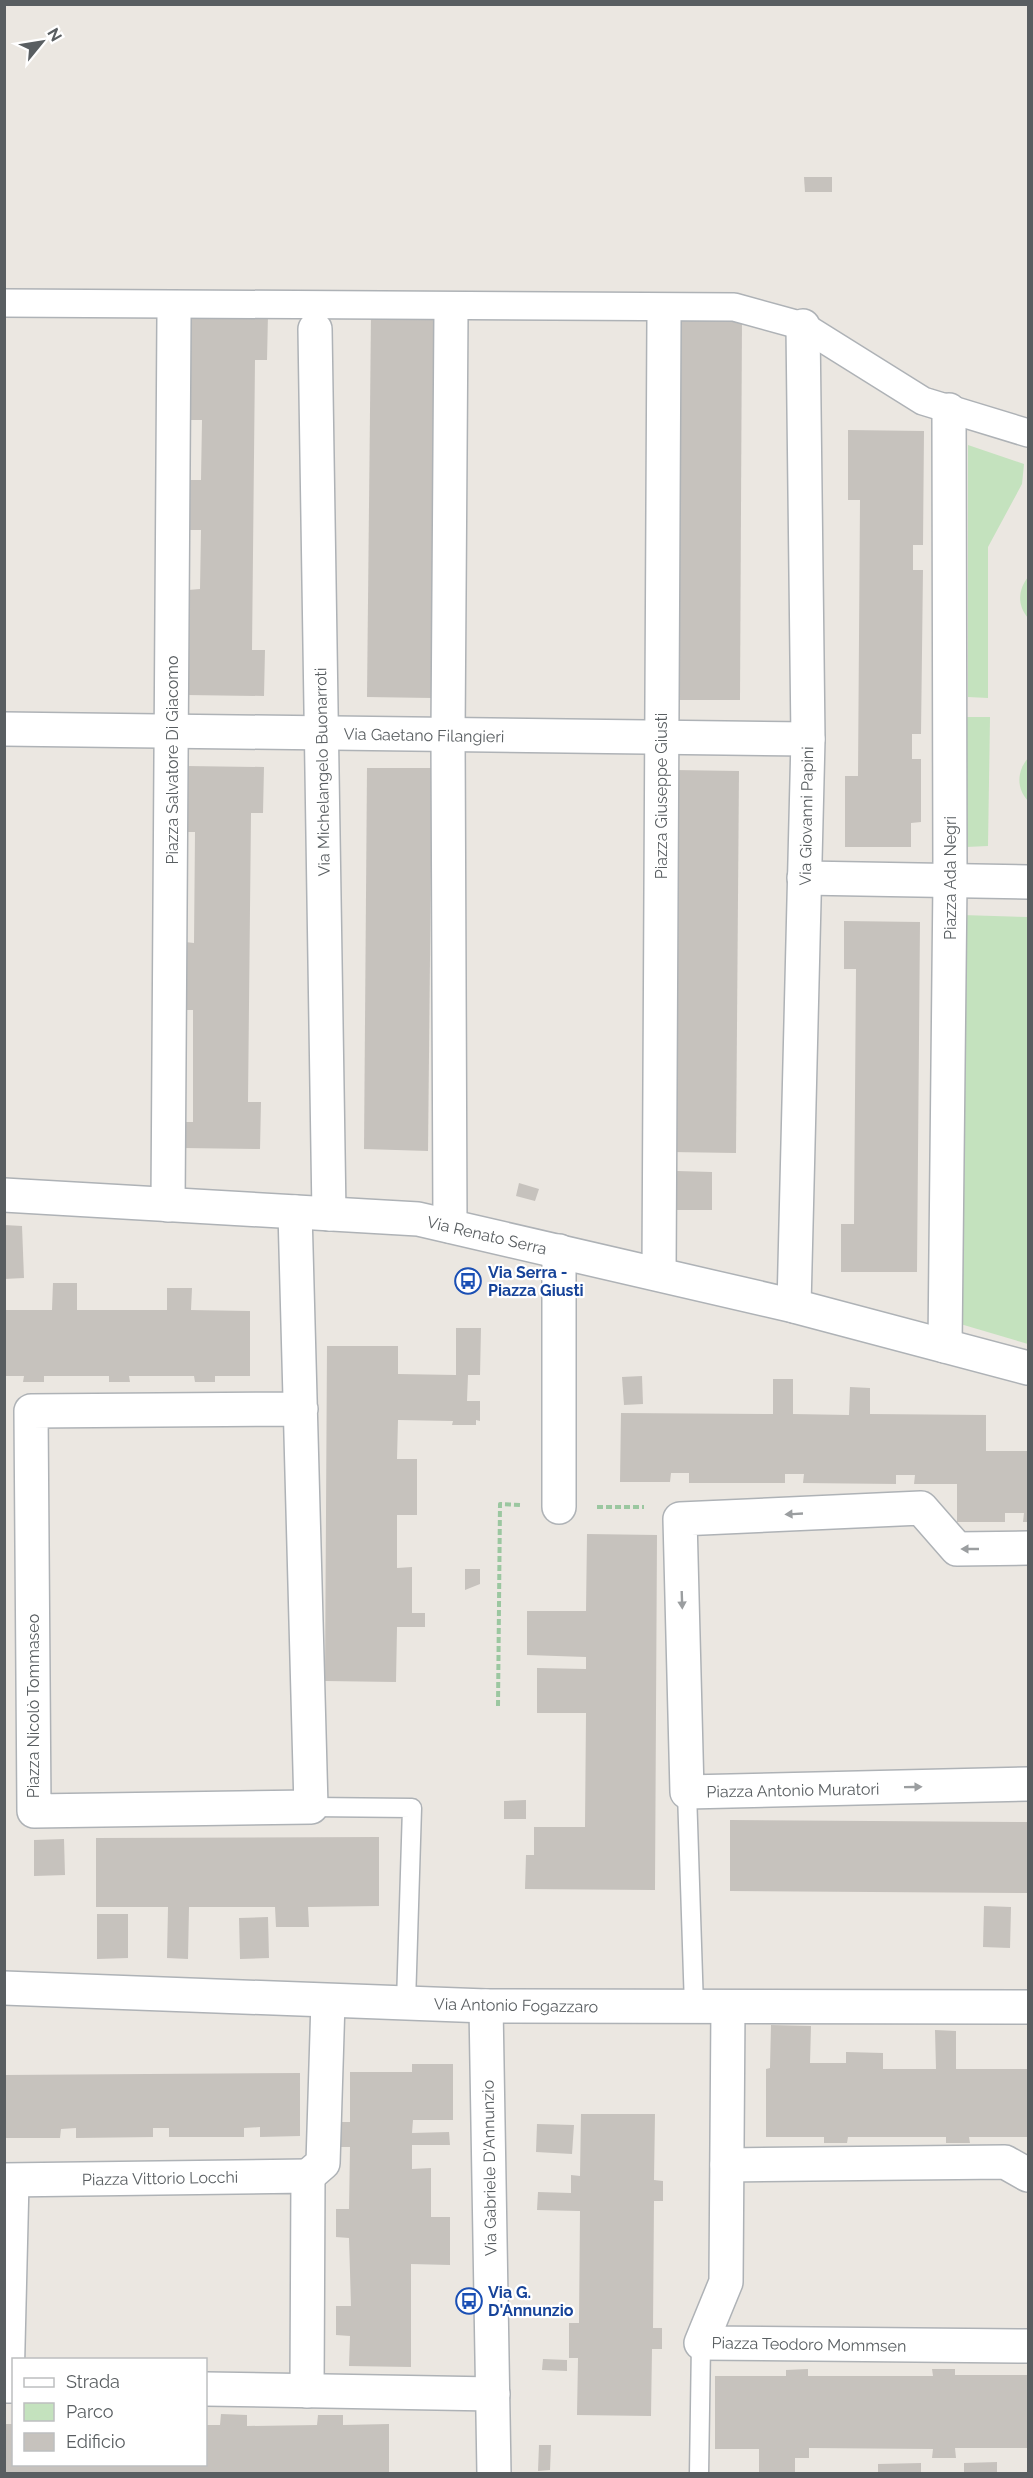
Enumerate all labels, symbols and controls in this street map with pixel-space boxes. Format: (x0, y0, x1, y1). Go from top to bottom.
north arrow (12, 12, 72, 72)
text: N (43, 25, 66, 45)
street label: Piazza Salvatore Di Giacomo (163, 656, 182, 864)
street label: Via Michelangelo Buonarroti (311, 667, 334, 877)
street label: Piazza Giuseppe Giusti (652, 713, 671, 879)
street label: Via Gaetano Filangieri (343, 725, 505, 746)
street label: Via Giovanni Papini (796, 746, 817, 886)
street label: Piazza Ada Negri (941, 816, 960, 940)
street label: Via Renato Serra (425, 1212, 549, 1259)
place label: Via Serra - Piazza Giusti (488, 1263, 584, 1300)
bus stop icon: Via Serra - Piazza Giusti (453, 1266, 483, 1296)
one-way arrow (784, 1509, 803, 1518)
one-way arrow (961, 1544, 980, 1554)
one-way arrow (677, 1591, 687, 1610)
street label: Piazza Nicolò Tommaseo (24, 1614, 43, 1798)
street label: Piazza Antonio Muratori (706, 1779, 880, 1802)
one-way arrow (904, 1782, 923, 1792)
street label: Via Antonio Fogazzaro (434, 1995, 598, 2016)
street label: Via Gabriele D'Annunzio (478, 2080, 501, 2256)
street label: Piazza Vittorio Locchi (82, 2168, 238, 2189)
place label: Via G. D'Annunzio (488, 2283, 574, 2320)
bus stop icon: Via G. D'Annunzio (454, 2286, 484, 2316)
street label: Piazza Teodoro Mommsen (711, 2333, 907, 2356)
legend (12, 2358, 207, 2466)
text: Strada (66, 2371, 120, 2392)
text: Parco (66, 2401, 114, 2422)
text: Edificio (66, 2431, 126, 2452)

